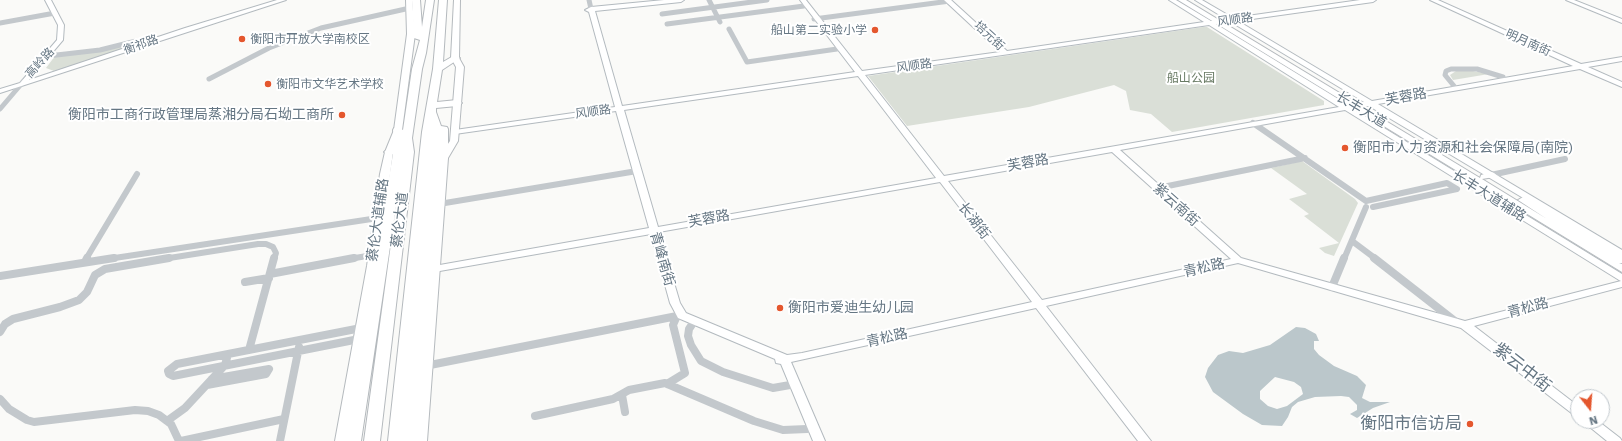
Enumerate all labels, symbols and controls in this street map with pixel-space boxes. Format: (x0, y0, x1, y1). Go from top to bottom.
street label: 风顺路 (1216, 10, 1254, 30)
street label: 培元街 (971, 18, 1007, 54)
place label: 船山第二实验小学 (771, 23, 867, 37)
marker: 船山第二实验小学 (870, 25, 880, 35)
street label: 明月南街 (1503, 27, 1553, 59)
street label: 衡祁路 (122, 32, 160, 58)
place label: 衡阳市开放大学南校区 (250, 32, 370, 46)
marker: 衡阳市开放大学南校区 (237, 34, 247, 44)
street label: 高岭路 (23, 45, 57, 81)
street label: 风顺路 (895, 56, 933, 76)
park label: 船山公园 (1167, 71, 1215, 85)
place label: 衡阳市文华艺术学校 (276, 77, 384, 91)
marker: 衡阳市文华艺术学校 (263, 79, 273, 89)
street label: 芙蓉路 (1384, 85, 1428, 109)
street label: 长丰大道 (1333, 88, 1389, 132)
street label: 风顺路 (574, 102, 612, 122)
place label: 衡阳市工商行政管理局蒸湘分局石坳工商所 (68, 107, 334, 123)
marker: 衡阳市工商行政管理局蒸湘分局石坳工商所 (337, 110, 347, 120)
place label: 衡阳市人力资源和社会保障局(南院) (1353, 140, 1573, 156)
marker: 衡阳市人力资源和社会保障局(南院) (1340, 143, 1350, 153)
street label: 芙蓉路 (1006, 151, 1050, 175)
street label: 长丰大道辅路 (1449, 167, 1529, 225)
street label: 蔡伦大道辅路 (364, 177, 392, 263)
street label: 紫云南街 (1150, 180, 1202, 230)
street label: 蔡伦大道 (388, 191, 412, 249)
street label: 长湖街 (954, 199, 994, 243)
street label: 芙蓉路 (687, 207, 731, 231)
street label: 青峰南街 (646, 230, 678, 288)
street label: 青松路 (1182, 255, 1226, 281)
street label: 青松路 (1506, 294, 1550, 322)
place label: 衡阳市爱迪生幼儿园 (788, 300, 914, 316)
marker: 衡阳市爱迪生幼儿园 (775, 303, 785, 313)
street label: 青松路 (865, 325, 909, 351)
street label: 紫云中街 (1489, 339, 1555, 397)
north arrow (1570, 389, 1610, 429)
text: N (1588, 413, 1599, 427)
place label: 衡阳市信访局 (1360, 414, 1462, 434)
marker: 衡阳市信访局 (1465, 419, 1475, 429)

